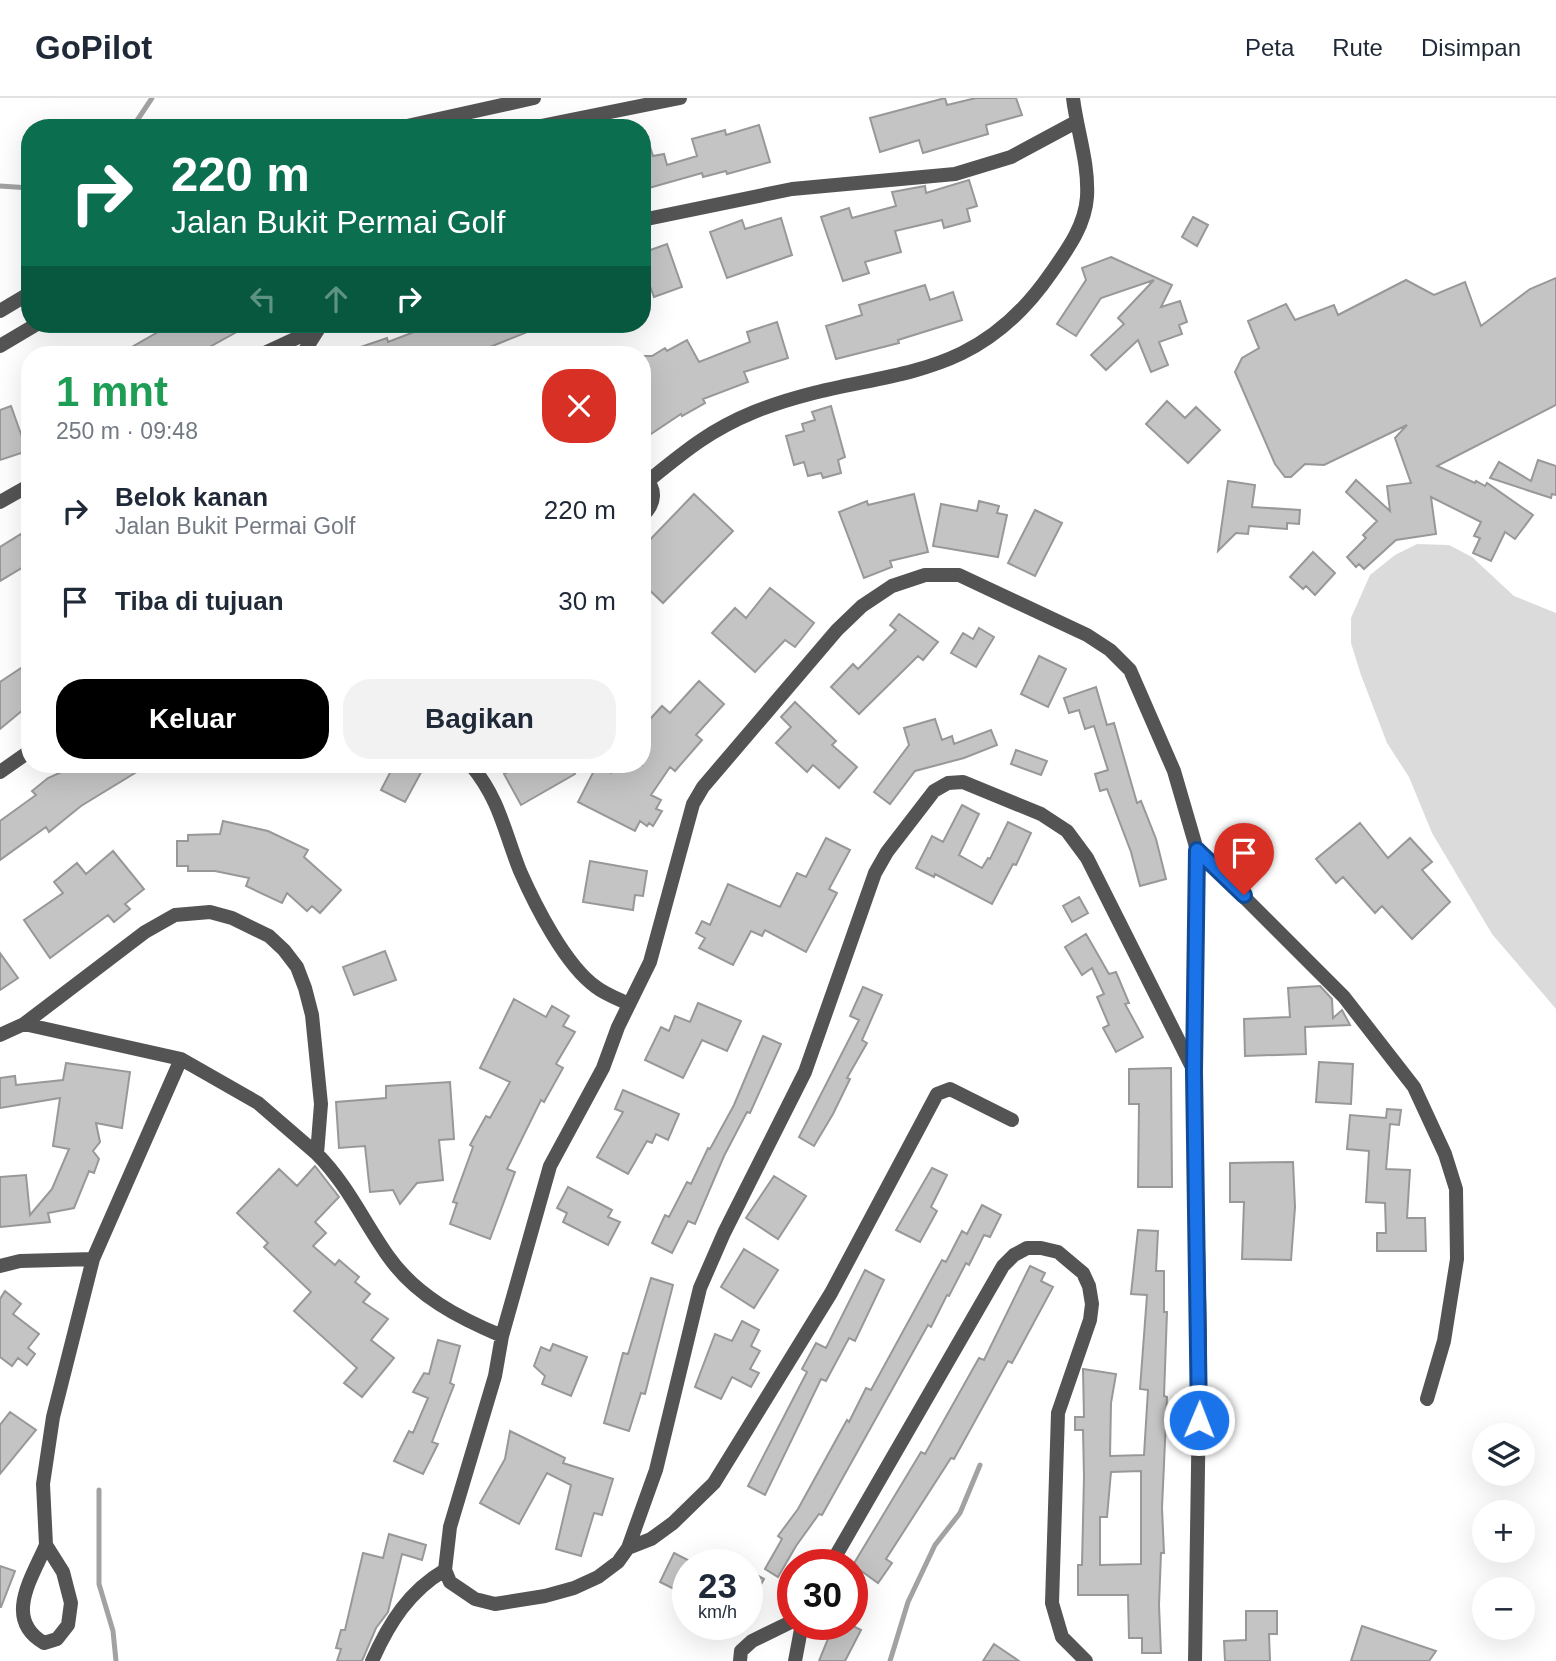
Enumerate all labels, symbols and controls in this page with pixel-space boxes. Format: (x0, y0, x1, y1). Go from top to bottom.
text: GoPilot (35, 29, 152, 66)
text: Peta (1245, 34, 1294, 61)
text: Rute (1332, 34, 1383, 61)
text: Disimpan (1421, 34, 1521, 61)
icon: right (56, 147, 147, 238)
text: 220 m (171, 147, 310, 201)
text: Jalan Bukit Permai Golf (171, 204, 505, 240)
icon: left (244, 280, 282, 318)
icon: ahead (317, 280, 355, 318)
icon: right (390, 280, 428, 318)
text: 1 mnt (56, 368, 168, 415)
button: close (542, 369, 616, 443)
text: 250 m · 09:48 (56, 418, 198, 444)
text: Belok kanan (115, 482, 268, 512)
icon: right (56, 492, 94, 530)
text: 220 m (544, 495, 616, 525)
text: Jalan Bukit Permai Golf (115, 513, 355, 539)
icon: arrive (56, 583, 94, 621)
text: Tiba di tujuan (115, 586, 284, 616)
text: 30 m (558, 586, 616, 616)
button: Keluar (56, 679, 329, 759)
button: Bagikan (343, 679, 616, 759)
pin (1214, 823, 1274, 895)
icon: arrive (1225, 834, 1263, 872)
position arrow (1162, 1383, 1236, 1457)
map controls (1472, 1423, 1535, 1640)
button: layers (1472, 1423, 1535, 1486)
button: + (1472, 1500, 1535, 1563)
speed limit sign: 30 (777, 1549, 868, 1640)
text: 23 (698, 1566, 737, 1605)
button: − (1472, 1577, 1535, 1640)
text: km/h (698, 1602, 737, 1622)

